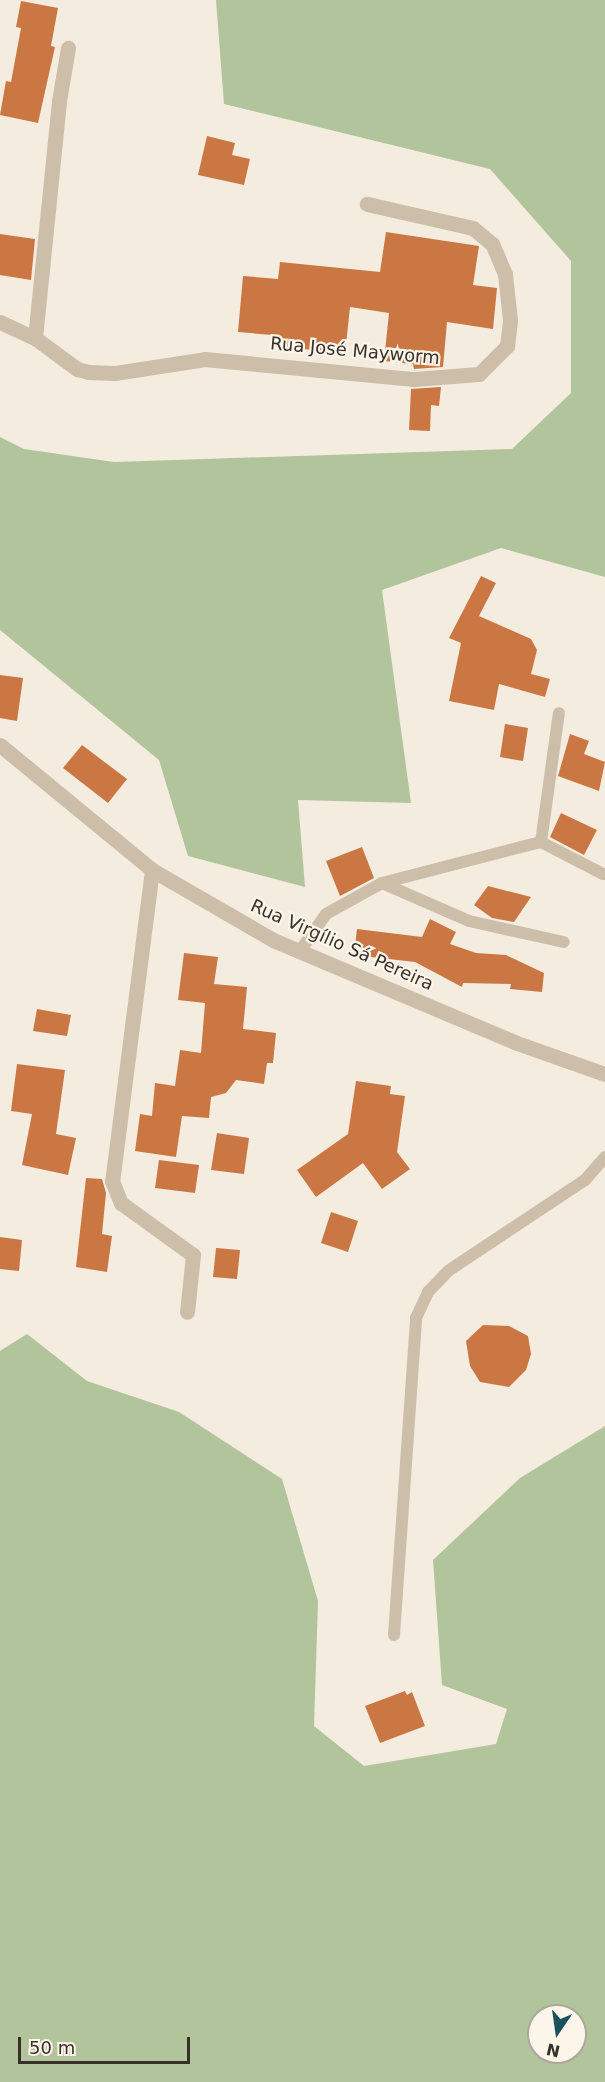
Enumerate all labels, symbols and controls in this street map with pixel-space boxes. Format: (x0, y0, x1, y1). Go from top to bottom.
street label: Rua José Mayworm (269, 333, 441, 369)
street label: Rua Virgílio Sá Pereira (247, 895, 437, 995)
north arrow (527, 2004, 587, 2064)
scale bar (21, 2025, 194, 2063)
text: 50 m (29, 2037, 75, 2058)
text: N (545, 2039, 562, 2061)

